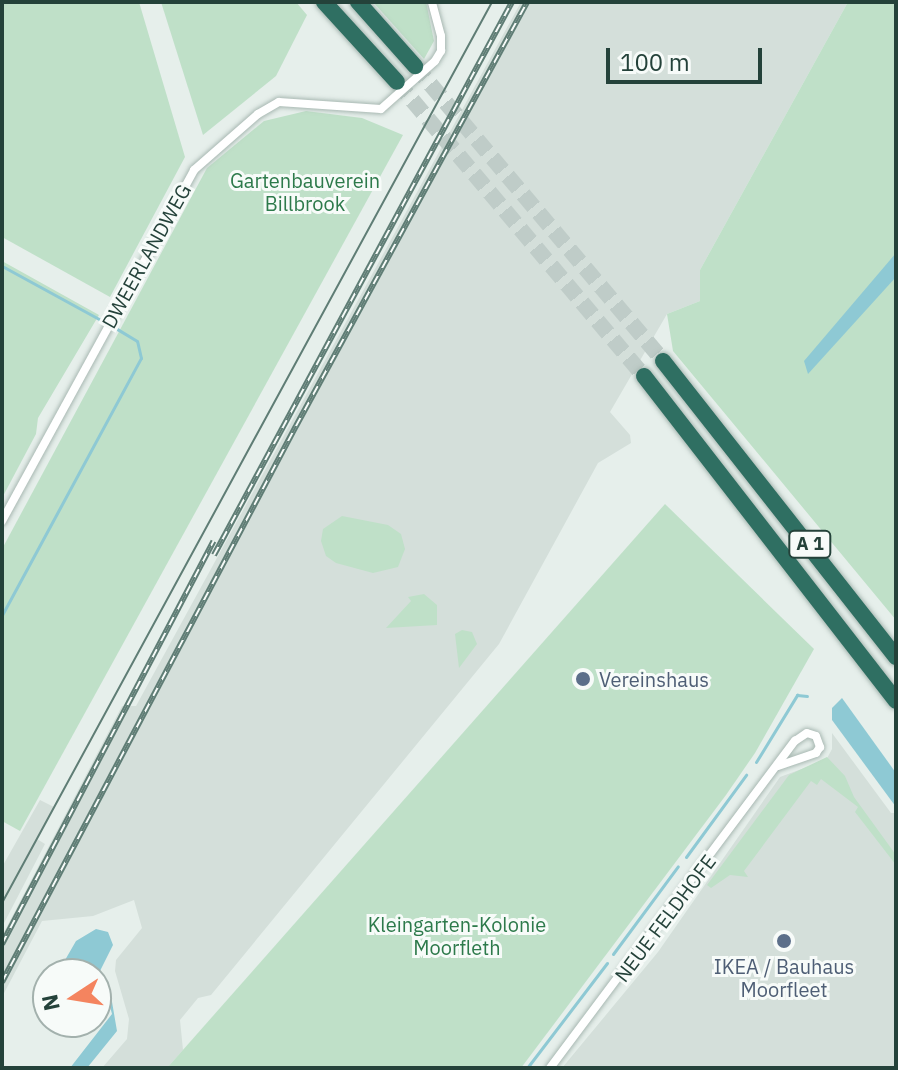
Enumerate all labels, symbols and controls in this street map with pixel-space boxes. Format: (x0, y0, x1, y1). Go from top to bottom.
scale bar (610, 32, 766, 82)
text: 100 m (620, 46, 690, 78)
park label: Gartenbauverein Billbrook (230, 168, 380, 215)
street label: DWEERLANDWEG (96, 180, 196, 332)
road number: A 1 (788, 530, 832, 558)
place label: Vereinshaus (599, 667, 709, 691)
marker: Vereinshaus (574, 670, 592, 688)
street label: NEUE FELDHOFE (609, 850, 721, 986)
park label: Kleingarten-Kolonie Moorfleth (368, 913, 546, 960)
marker: IKEA / Bauhaus Moorfleet (775, 932, 793, 950)
place label: IKEA / Bauhaus Moorfleet (714, 954, 854, 1001)
north arrow (32, 958, 112, 1038)
text: N (34, 992, 66, 1013)

